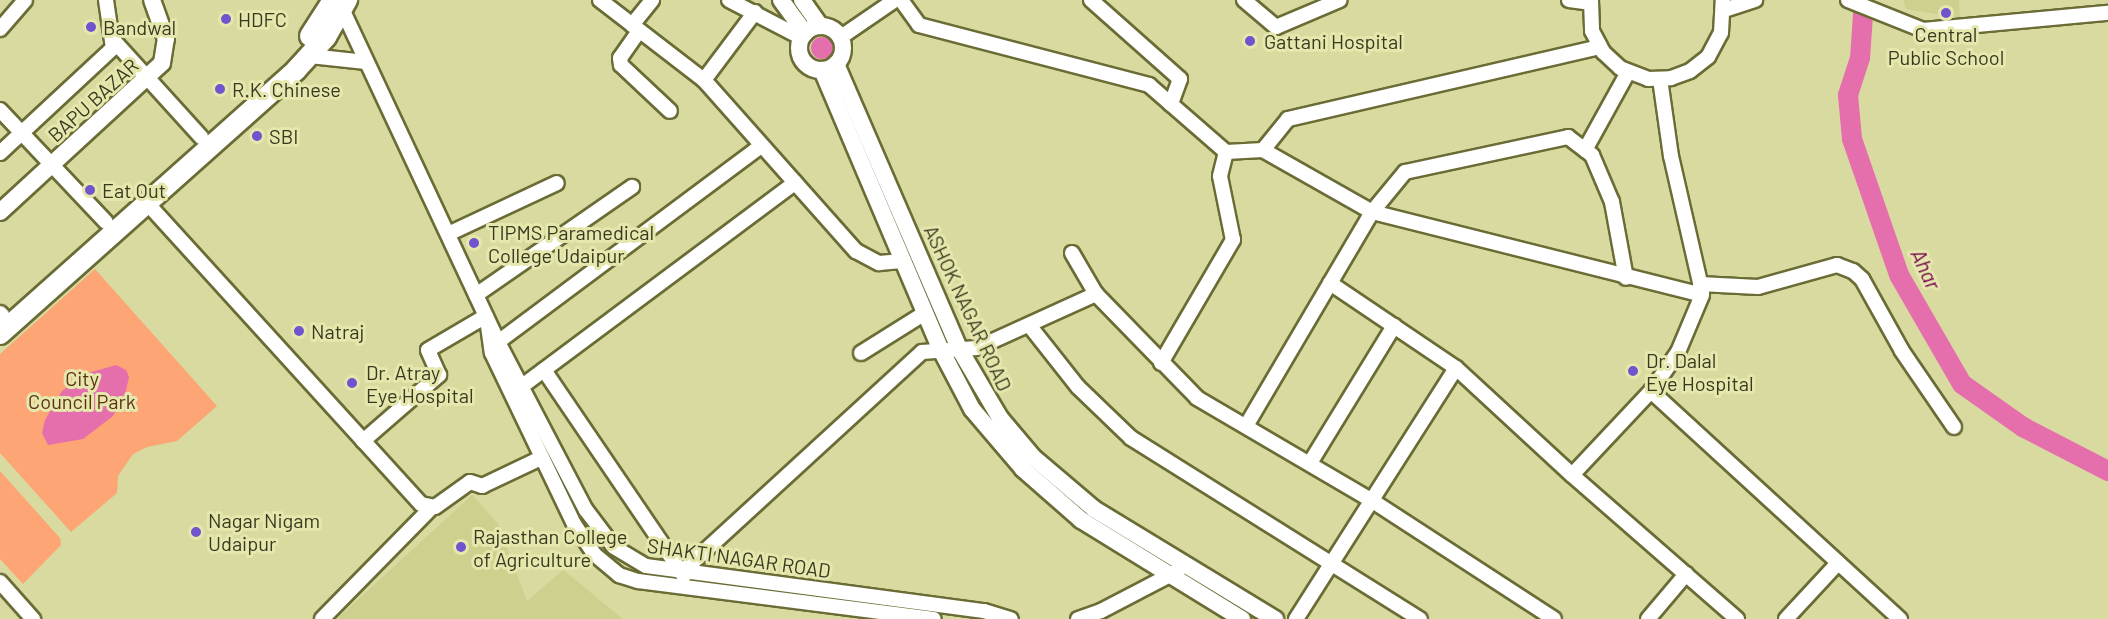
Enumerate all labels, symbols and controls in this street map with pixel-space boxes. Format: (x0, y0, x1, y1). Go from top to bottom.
marker: Central Public School (1939, 6, 1953, 20)
place label: HDFC (238, 7, 287, 31)
marker: HDFC (219, 12, 233, 26)
place label: Bandwal (103, 15, 176, 39)
marker: Bandwal (84, 20, 98, 34)
place label: Central Public School (1888, 22, 2004, 69)
place label: Gattani Hospital (1264, 29, 1403, 53)
marker: Gattani Hospital (1241, 32, 1259, 50)
street label: BAPU BAZAR (43, 53, 143, 147)
place label: R.K. Chinese (232, 77, 341, 101)
marker: R.K. Chinese (213, 82, 227, 96)
place label: SBI (269, 124, 298, 148)
marker: SBI (250, 129, 264, 143)
place label: Eat Out (102, 178, 166, 202)
marker: Eat Out (83, 183, 97, 197)
place label: TIPMS Paramedical College Udaipur (488, 220, 654, 267)
street label: ASHOK NAGAR ROAD (919, 221, 1017, 395)
marker: TIPMS Paramedical College Udaipur (465, 234, 483, 252)
water label: Ahar (1906, 245, 1946, 293)
place label: Natraj (311, 319, 364, 343)
marker: Natraj (292, 324, 306, 338)
place label: Dr. Dalal Eye Hospital (1646, 348, 1753, 395)
place label: Dr. Atray Eye Hospital (366, 360, 473, 407)
marker: Dr. Dalal Eye Hospital (1624, 362, 1642, 380)
park label: City Council Park (28, 367, 136, 414)
marker: Dr. Atray Eye Hospital (343, 374, 361, 392)
place label: Nagar Nigam Udaipur (208, 508, 320, 555)
place label: Rajasthan College of Agriculture (473, 524, 627, 571)
marker: Nagar Nigam Udaipur (189, 525, 203, 539)
street label: SHAKTI NAGAR ROAD (646, 533, 832, 583)
marker: Rajasthan College of Agriculture (454, 540, 468, 554)

